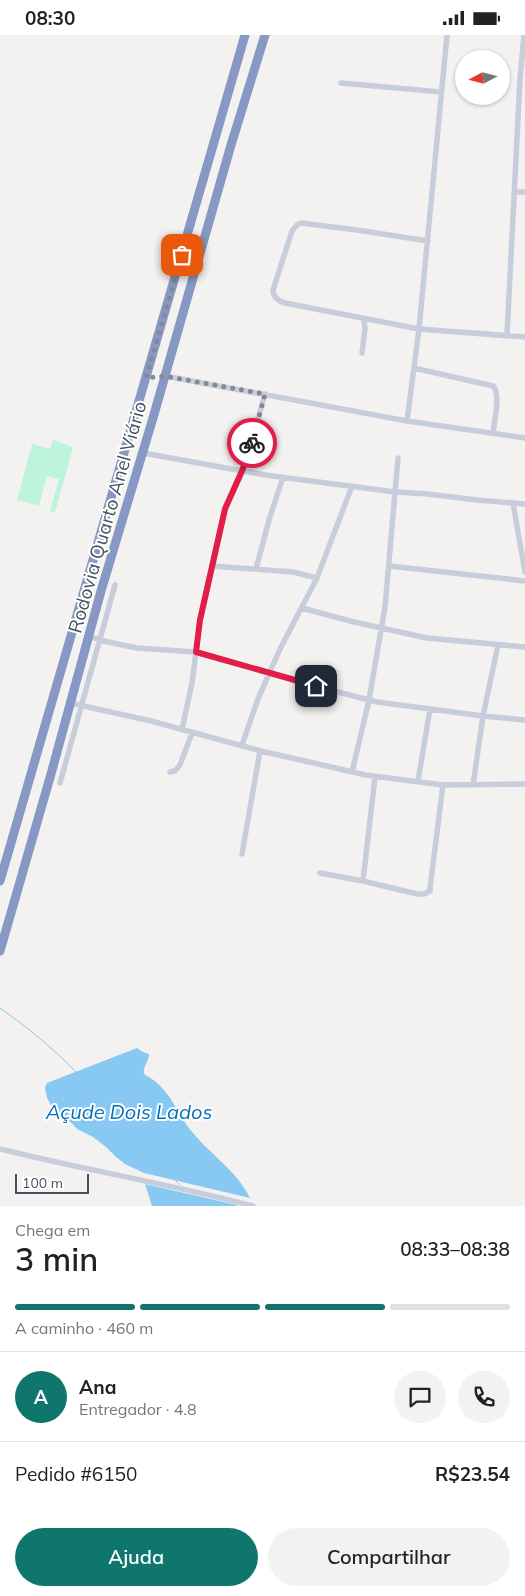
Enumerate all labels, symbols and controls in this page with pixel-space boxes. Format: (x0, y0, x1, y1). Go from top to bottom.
text: 08:30 (25, 6, 75, 30)
north arrow (455, 50, 510, 105)
map controls (455, 50, 510, 105)
pin (161, 234, 203, 276)
icon: bag (168, 241, 196, 269)
street label: Rodovia Quarto Anel Viário (62, 398, 152, 636)
courier (227, 418, 277, 468)
icon: bike (238, 429, 266, 457)
pin (295, 665, 337, 707)
icon: home (302, 672, 330, 700)
water label: Açude Dois Lados (45, 1099, 212, 1124)
scale bar (15, 1171, 89, 1194)
text: 100 m (22, 1174, 63, 1192)
text: Chega em (15, 1220, 90, 1240)
text: 08:33–08:38 (400, 1237, 510, 1261)
text: 3 min (15, 1239, 98, 1279)
text: A caminho · 460 m (15, 1318, 153, 1338)
button: chat (394, 1371, 446, 1423)
button: phone (458, 1371, 510, 1423)
text: Ana (79, 1375, 117, 1399)
text: A (34, 1385, 48, 1409)
text: Entregador · 4.8 (79, 1399, 196, 1419)
text: Pedido #6150 (15, 1462, 137, 1486)
text: R$23.54 (435, 1462, 510, 1486)
button: Ajuda (15, 1528, 258, 1586)
button: Compartilhar (268, 1528, 510, 1586)

